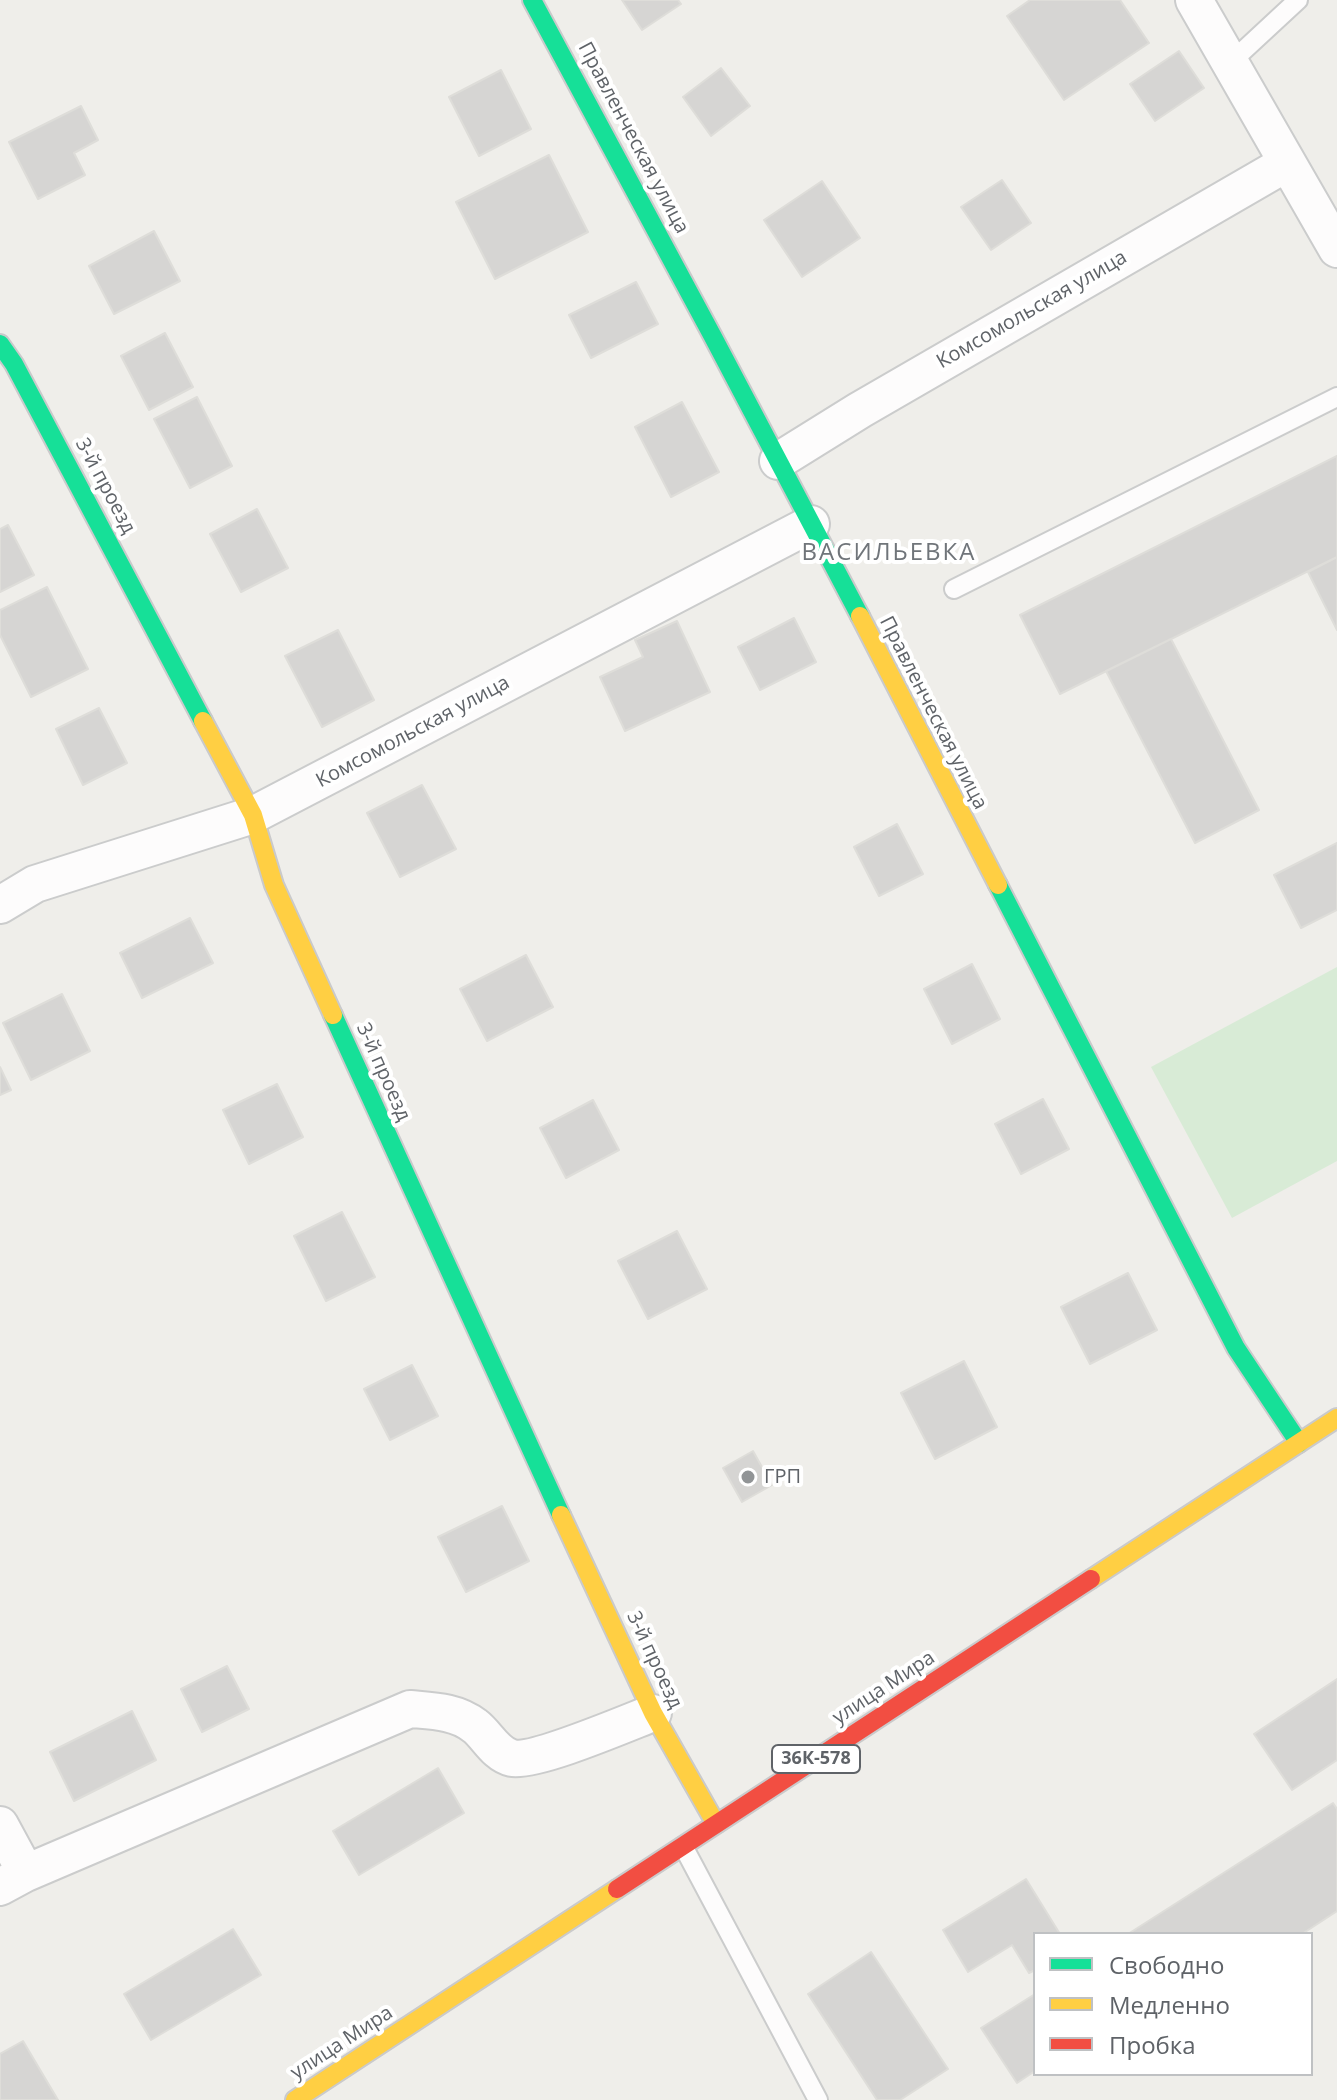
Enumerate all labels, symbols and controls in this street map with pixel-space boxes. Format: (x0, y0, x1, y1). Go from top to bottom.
street label: Правленческая улица (572, 38, 694, 238)
street label: Комсомольская улица (933, 246, 1131, 374)
street label: 3-й проезд (70, 434, 140, 538)
district label: ВАСИЛЬЕВКА (802, 539, 976, 567)
street label: Правленческая улица (874, 613, 992, 813)
street label: Комсомольская улица (312, 671, 514, 793)
street label: 3-й проезд (351, 1019, 415, 1125)
place label: ГРП (764, 1465, 801, 1489)
marker: ГРП (739, 1468, 757, 1486)
street label: 3-й проезд (621, 1607, 687, 1713)
street label: улица Мира (828, 1646, 940, 1730)
road number: 36К-578 (772, 1745, 860, 1773)
legend (1033, 1932, 1313, 2076)
text: Свободно (1109, 1948, 1224, 1981)
text: Медленно (1109, 1988, 1230, 2021)
street label: улица Мира (286, 2001, 398, 2085)
text: Пробка (1109, 2028, 1196, 2061)

